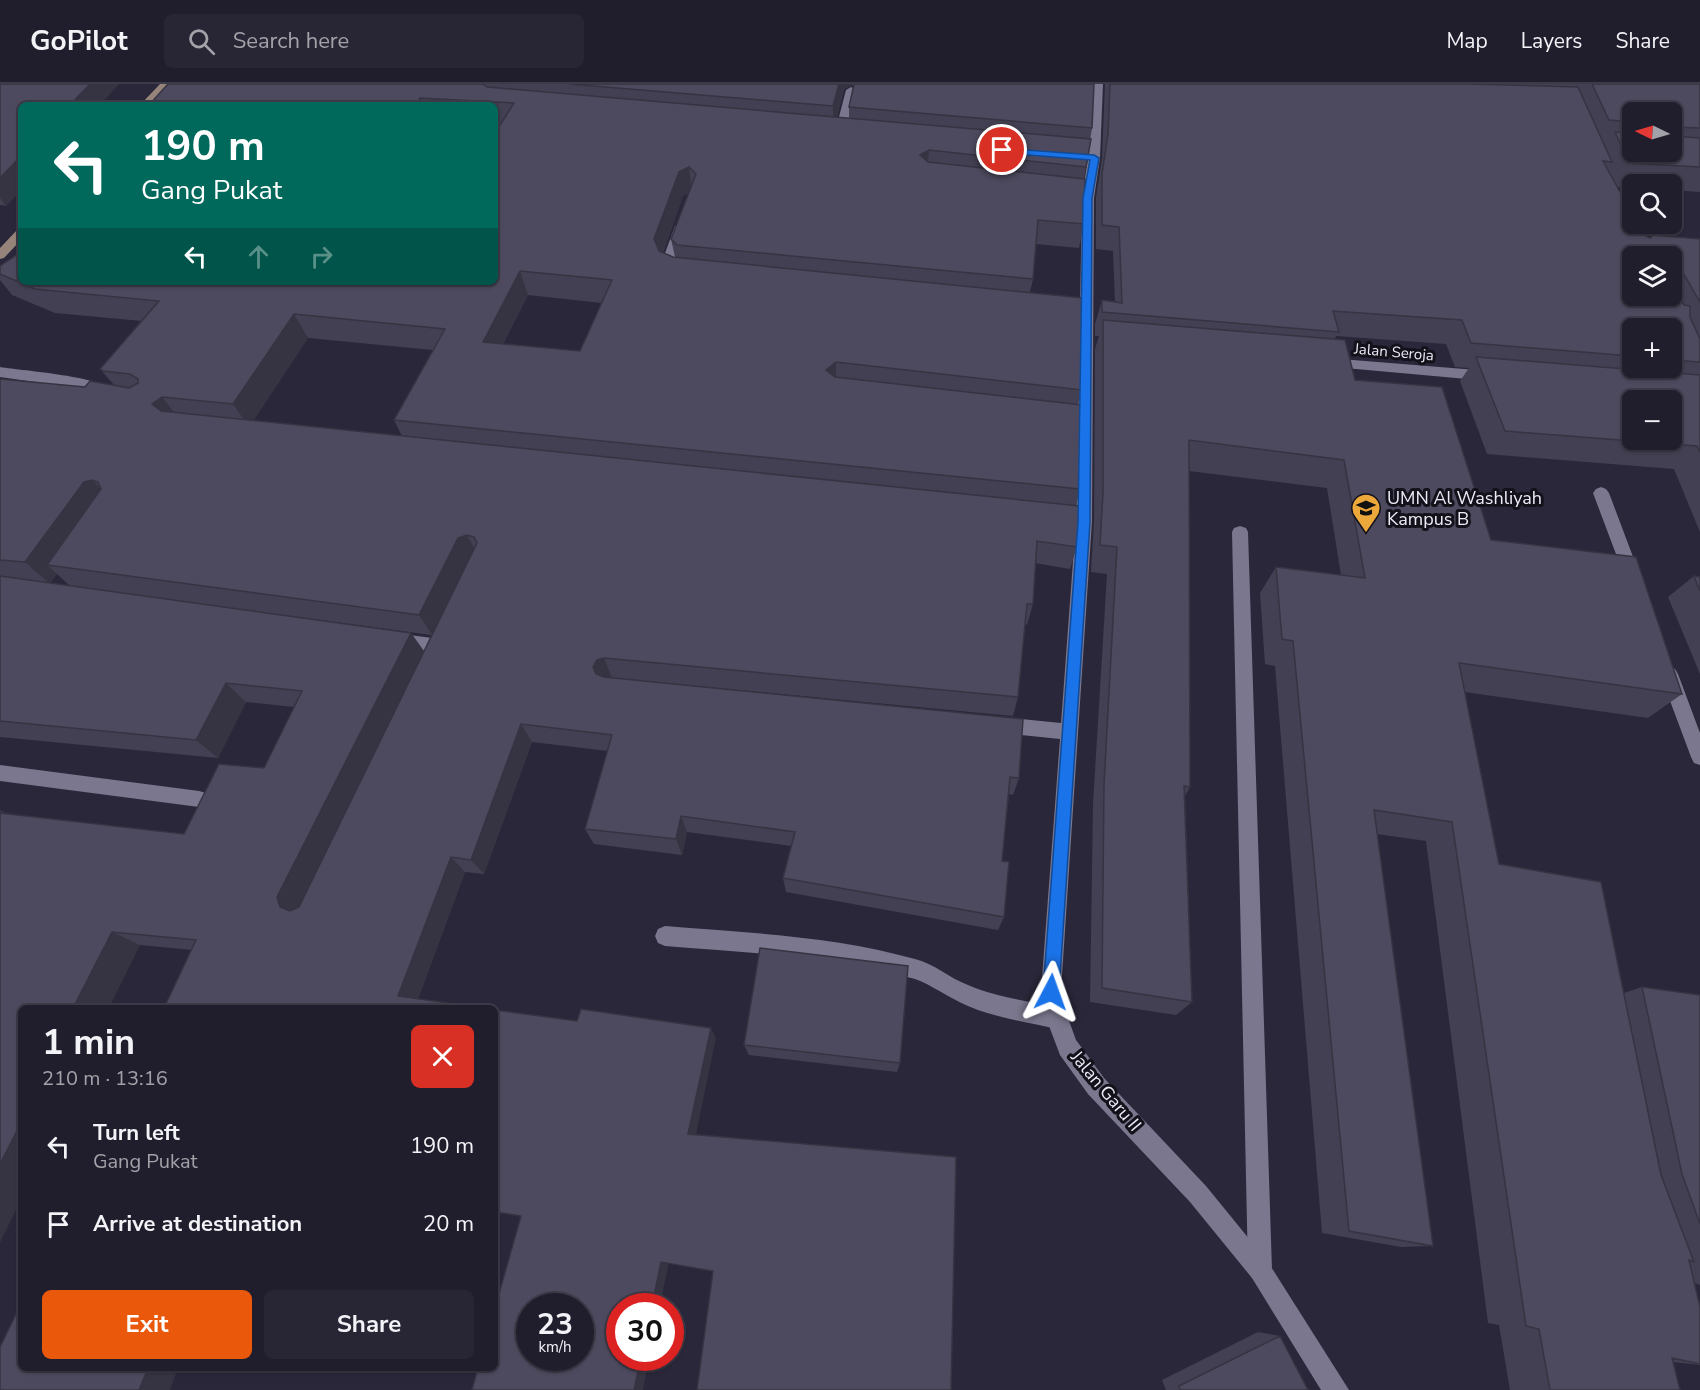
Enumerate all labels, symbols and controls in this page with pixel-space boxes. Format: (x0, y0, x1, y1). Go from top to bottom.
search box (164, 14, 584, 68)
text: GoPilot (30, 22, 128, 60)
icon: search (185, 25, 218, 58)
text: Search here (233, 26, 349, 56)
text: Map (1446, 27, 1488, 55)
text: Layers (1521, 27, 1582, 55)
text: Share (1615, 27, 1670, 55)
north arrow (1622, 102, 1682, 162)
map controls (1622, 102, 1682, 450)
text: 190 m (141, 118, 265, 175)
pin (976, 124, 1027, 175)
icon: left (42, 126, 120, 204)
icon: arrive (985, 133, 1018, 166)
text: Gang Pukat (141, 172, 282, 209)
button: search (1622, 174, 1682, 234)
icon: left (179, 240, 212, 273)
icon: ahead (242, 240, 275, 273)
icon: right (305, 240, 338, 273)
button: layers (1622, 246, 1682, 306)
button: + (1622, 318, 1682, 378)
street label: Jalan Seroja (1352, 338, 1435, 365)
button: − (1622, 390, 1682, 450)
place label: UMN Al Washliyah Kampus B (1387, 486, 1542, 531)
school or university icon: UMN Al Washliyah Kampus B (1350, 492, 1382, 534)
position arrow (1019, 960, 1083, 1024)
text: 1 min (42, 1018, 135, 1067)
button: close (411, 1025, 474, 1088)
street label: Jalan Garu II (1065, 1045, 1147, 1136)
text: 210 m · 13:16 (42, 1065, 168, 1092)
text: Turn left (93, 1118, 180, 1148)
icon: left (42, 1130, 75, 1163)
text: 190 m (410, 1131, 474, 1161)
text: Gang Pukat (93, 1148, 198, 1175)
icon: arrive (42, 1208, 75, 1241)
text: Arrive at destination (93, 1209, 302, 1239)
text: 20 m (423, 1209, 474, 1239)
button: Exit (42, 1290, 252, 1359)
button: Share (264, 1290, 474, 1359)
speed limit sign: 30 (606, 1293, 684, 1371)
text: 23 (537, 1304, 573, 1345)
text: km/h (538, 1337, 572, 1357)

